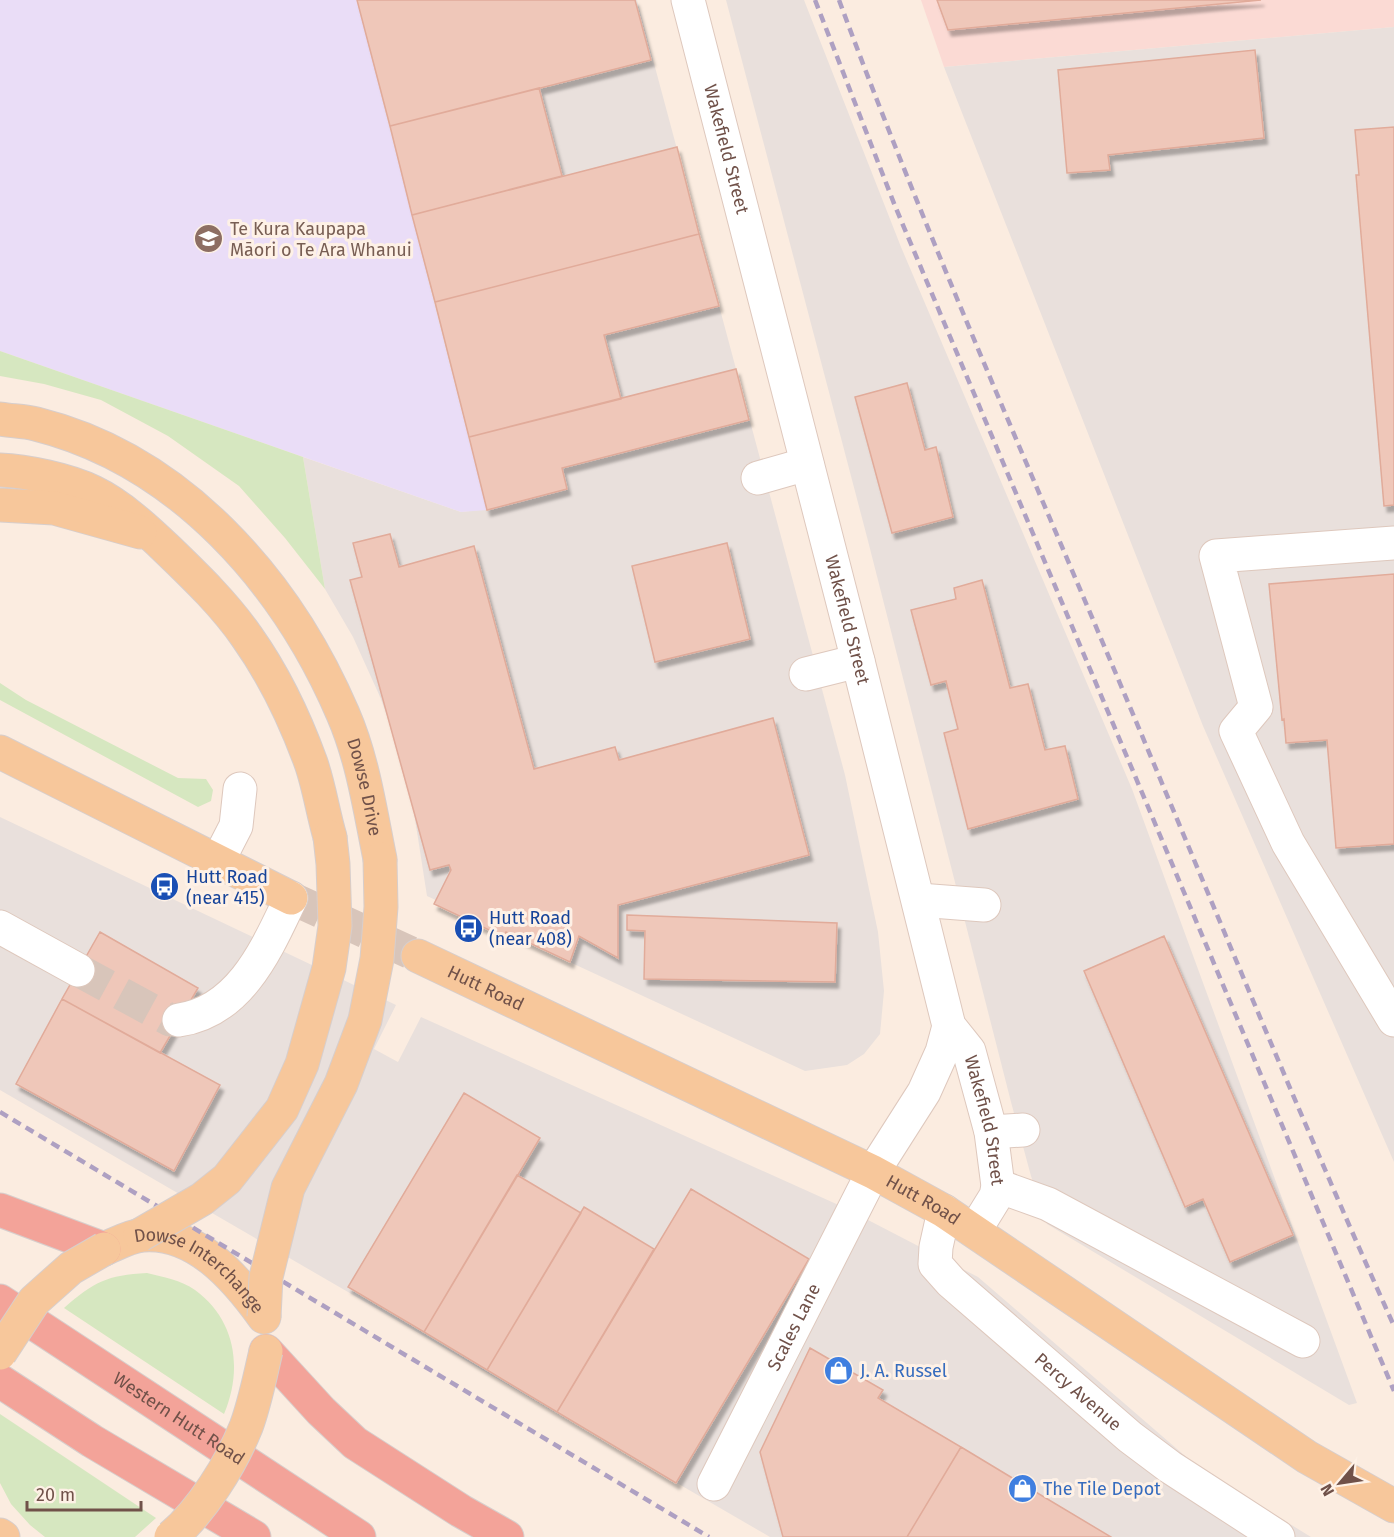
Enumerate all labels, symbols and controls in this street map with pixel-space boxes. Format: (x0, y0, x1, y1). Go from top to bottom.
street label: Wakefield Street (699, 82, 754, 217)
place label: Te Kura Kaupapa Māori o Te Ara Whanui (230, 218, 412, 261)
school or university icon: Te Kura Kaupapa Māori o Te Ara Whanui (193, 223, 225, 255)
street label: Wakefield Street (820, 553, 875, 687)
street label: Dowse Drive (342, 735, 386, 838)
place label: Hutt Road (near 415) (186, 866, 268, 909)
bus stop icon: Hutt Road (near 415) (149, 871, 181, 903)
place label: Hutt Road (near 408) (489, 907, 572, 950)
bus stop icon: Hutt Road (near 408) (452, 912, 484, 944)
street label: Hutt Road (444, 961, 528, 1016)
street label: Wakefield Street (960, 1053, 1009, 1187)
street label: Hutt Road (882, 1170, 965, 1230)
street label: Dowse Interchange (132, 1224, 269, 1318)
street label: Scales Lane (763, 1280, 825, 1375)
street label: Percy Avenue (1030, 1348, 1126, 1436)
shop icon: J. A. Russel (823, 1355, 855, 1387)
place label: J. A. Russel (860, 1360, 947, 1382)
street label: Western Hutt Road (109, 1367, 249, 1470)
north arrow (1310, 1453, 1370, 1513)
shop icon: The Tile Depot (1006, 1473, 1038, 1505)
scale bar (27, 1474, 141, 1512)
place label: The Tile Depot (1043, 1478, 1161, 1500)
text: N (1316, 1481, 1338, 1499)
text: 20 m (36, 1484, 75, 1506)

